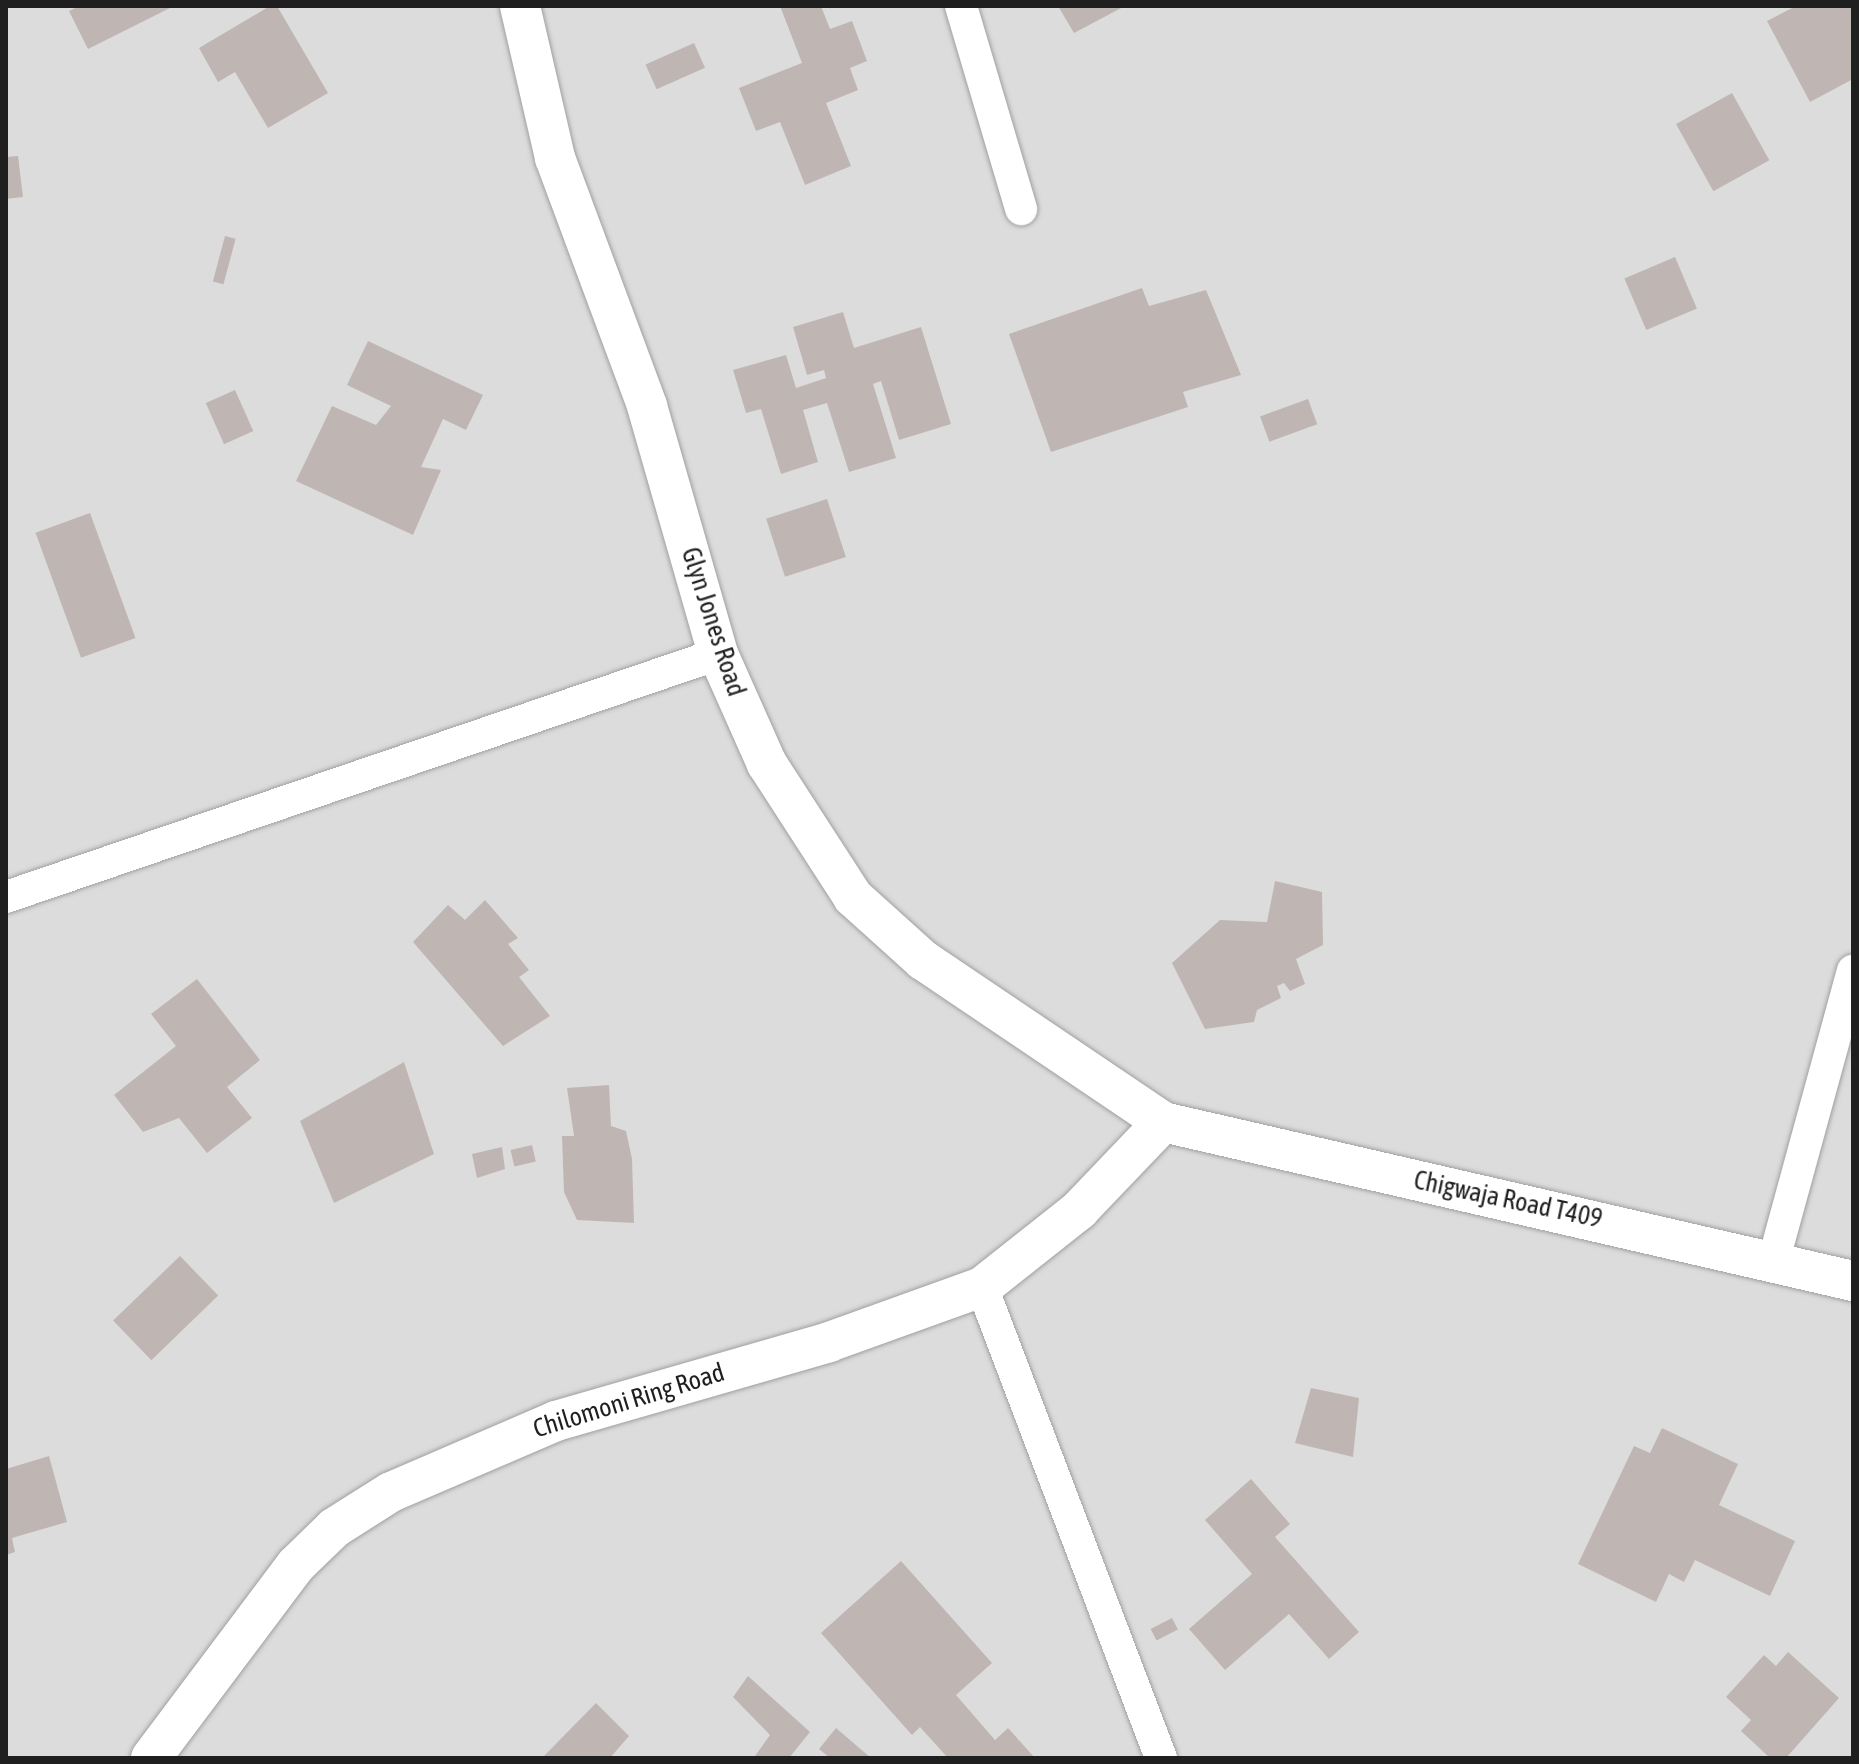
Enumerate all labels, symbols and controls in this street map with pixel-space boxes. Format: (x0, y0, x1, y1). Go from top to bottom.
street label: Glyn Jones Road (674, 544, 752, 700)
street label: Chigwaja Road T409 (1411, 1165, 1605, 1235)
street label: Chilomoni Ring Road (530, 1357, 728, 1445)

